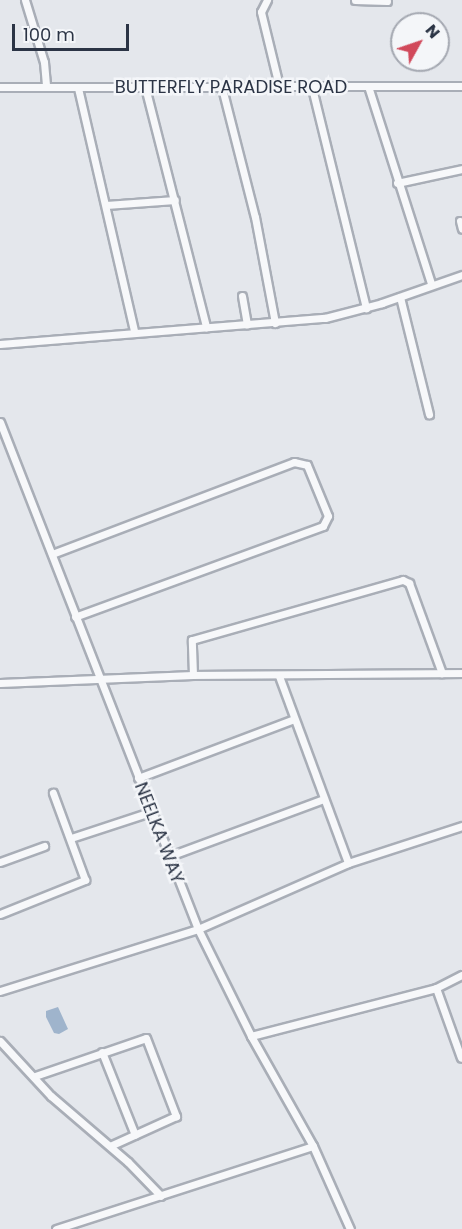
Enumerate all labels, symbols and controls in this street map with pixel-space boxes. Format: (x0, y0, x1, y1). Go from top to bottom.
scale bar (15, 12, 132, 50)
north arrow (390, 12, 450, 72)
text: N (420, 19, 445, 43)
text: 100 m (23, 22, 75, 47)
street label: BUTTERFLY PARADISE ROAD (115, 76, 347, 98)
street label: NEELKA WAY (130, 779, 188, 887)

